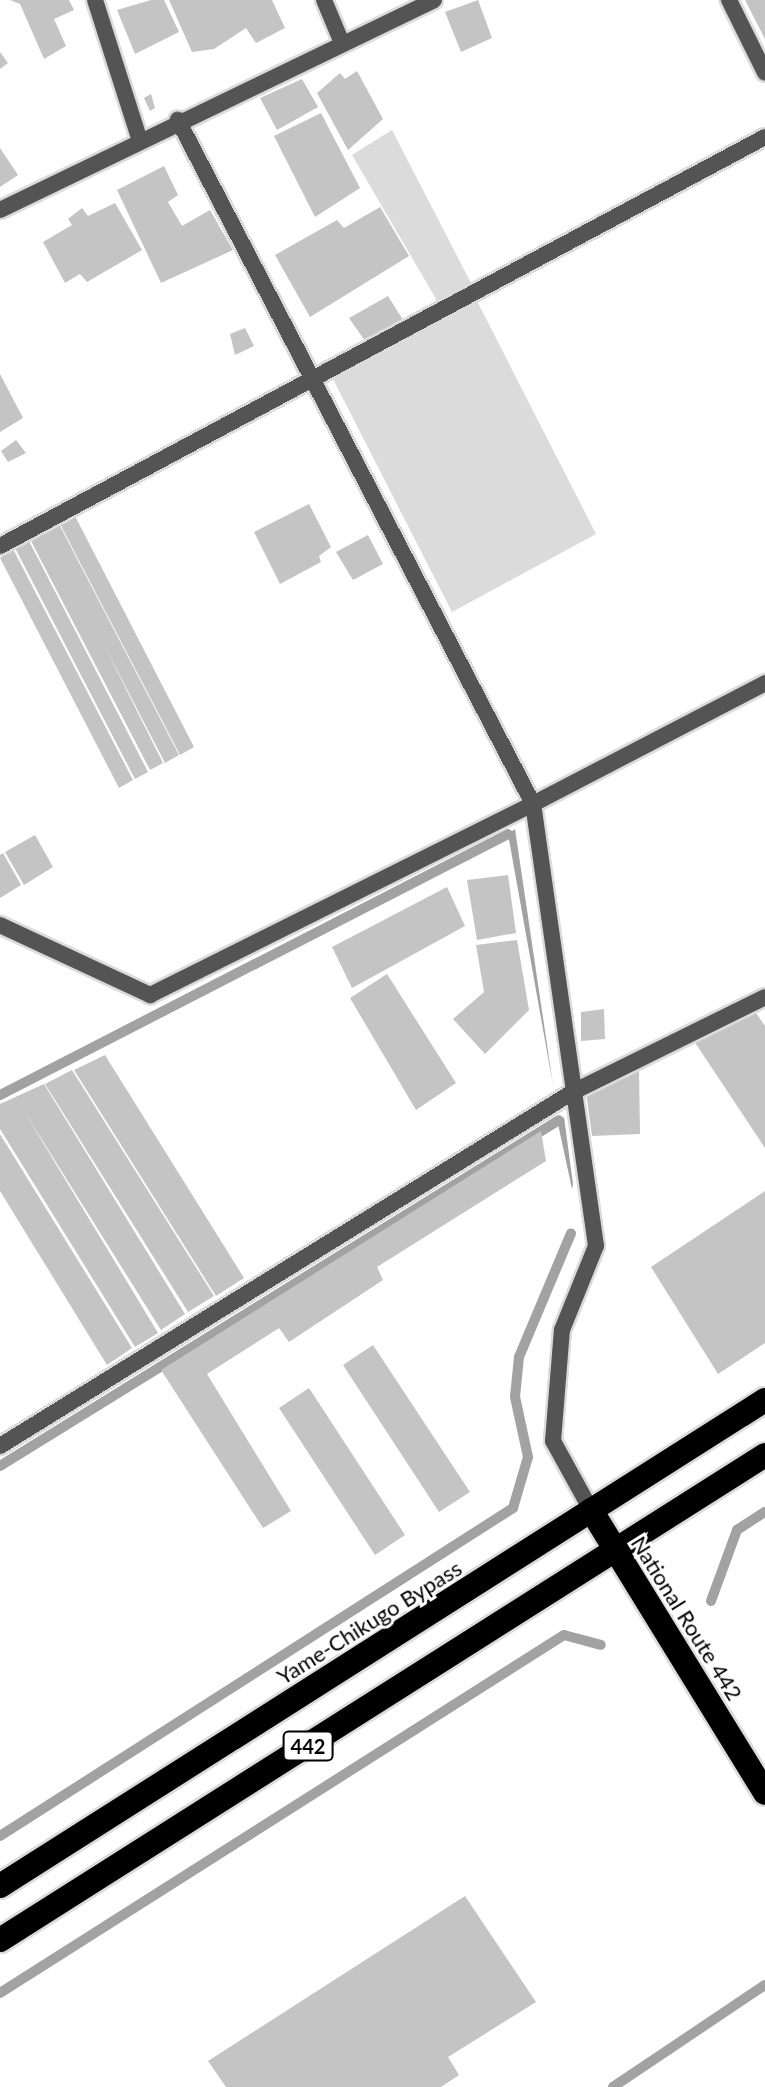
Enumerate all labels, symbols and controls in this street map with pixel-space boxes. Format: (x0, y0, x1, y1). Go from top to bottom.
street label: National Route 442 (626, 1531, 748, 1705)
street label: Yame-Chikugo Bypass (272, 1554, 466, 1690)
road number: 442 (282, 1730, 334, 1762)

